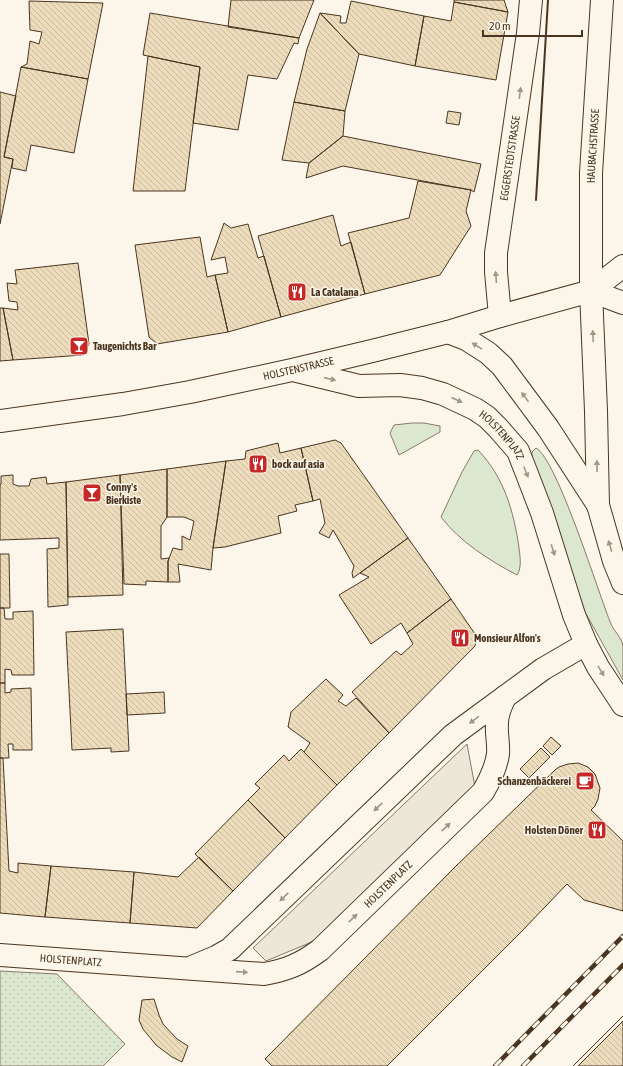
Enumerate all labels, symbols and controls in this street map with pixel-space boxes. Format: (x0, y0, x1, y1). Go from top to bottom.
scale bar (483, 12, 582, 38)
text: 20 m (489, 19, 511, 33)
one-way arrow (517, 87, 523, 99)
street label: HAUBACHSTRASSE (585, 108, 601, 183)
street label: EGGERSTEDTSTRASSE (498, 115, 522, 202)
one-way arrow (493, 271, 500, 283)
restaurant icon: La Catalana (286, 281, 308, 303)
place label: La Catalana (311, 286, 359, 298)
one-way arrow (590, 329, 596, 342)
bar icon: Taugenichts Bar (68, 335, 90, 357)
place label: Taugenichts Bar (93, 340, 157, 352)
one-way arrow (471, 342, 483, 349)
street label: HOLSTENSTRASSE (262, 354, 335, 382)
one-way arrow (324, 376, 336, 382)
one-way arrow (521, 391, 530, 402)
one-way arrow (451, 397, 463, 403)
street label: HOLSTENPLATZ (477, 408, 527, 461)
restaurant icon: bock auf asia (247, 453, 269, 475)
place label: bock auf asia (272, 458, 324, 470)
one-way arrow (594, 459, 600, 472)
one-way arrow (524, 466, 530, 478)
place label: Conny's Bierkiste (106, 481, 141, 506)
bar icon: Conny's Bierkiste (81, 482, 103, 504)
one-way arrow (607, 540, 613, 552)
one-way arrow (551, 544, 557, 556)
restaurant icon: Monsieur Alfon's (449, 627, 471, 649)
place label: Monsieur Alfon's (474, 632, 541, 644)
one-way arrow (597, 665, 604, 677)
one-way arrow (468, 716, 479, 724)
cafe icon: Schanzenbäckerei (574, 770, 596, 792)
place label: Schanzenbäckerei (498, 775, 571, 787)
one-way arrow (373, 802, 382, 811)
restaurant icon: Holsten Döner (586, 819, 608, 841)
one-way arrow (441, 823, 451, 832)
place label: Holsten Döner (525, 824, 584, 836)
street label: HOLSTENPLATZ (362, 858, 415, 910)
one-way arrow (279, 892, 288, 901)
one-way arrow (348, 913, 358, 923)
street label: HOLSTENPLATZ (39, 952, 102, 968)
one-way arrow (236, 969, 248, 976)

